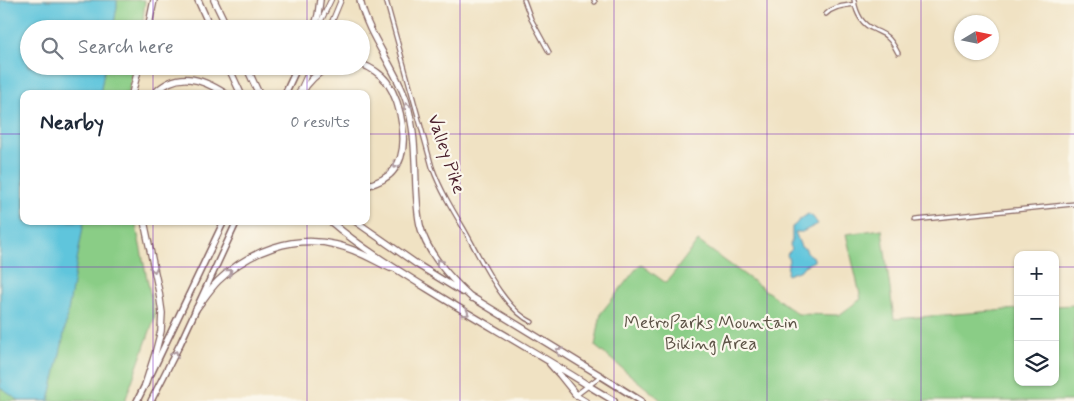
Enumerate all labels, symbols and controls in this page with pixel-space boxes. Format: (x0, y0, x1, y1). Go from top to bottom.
north arrow (954, 15, 999, 60)
search box (20, 20, 370, 75)
icon: search (38, 34, 66, 62)
text: Search here (78, 35, 174, 60)
one-way arrow (403, 102, 413, 110)
text: Nearby (40, 109, 104, 137)
street label: Valley Pike (421, 111, 471, 197)
text: 0 results (290, 112, 350, 133)
one-way arrow (393, 159, 403, 168)
map controls (1014, 251, 1059, 386)
button: + (1014, 251, 1059, 296)
one-way arrow (436, 259, 445, 268)
one-way arrow (149, 264, 159, 273)
one-way arrow (223, 269, 232, 278)
button: − (1014, 296, 1059, 341)
one-way arrow (461, 306, 470, 316)
park label: MetroParks Mountain Biking Area (624, 311, 798, 356)
button: layers (1014, 341, 1059, 386)
one-way arrow (556, 347, 565, 357)
one-way arrow (169, 350, 179, 359)

